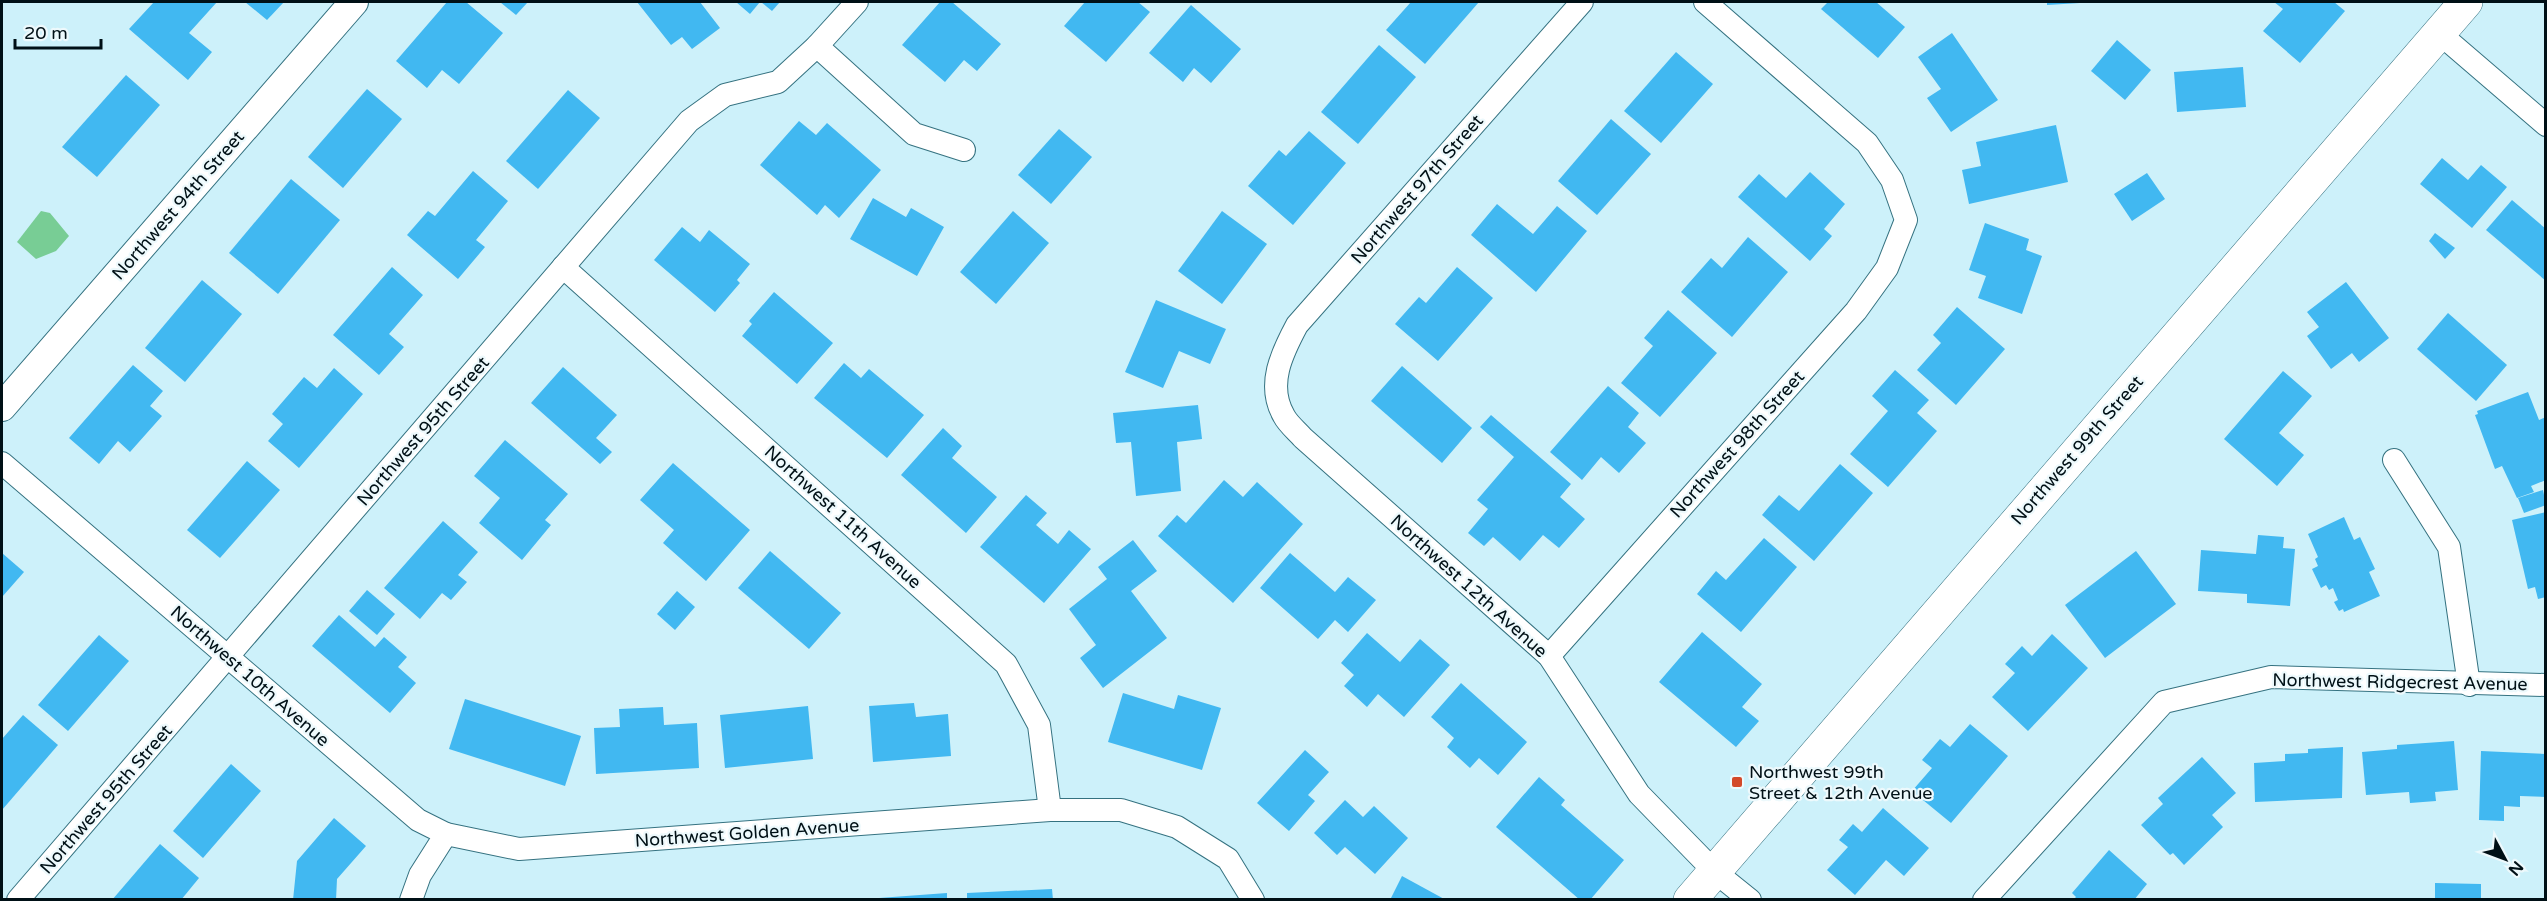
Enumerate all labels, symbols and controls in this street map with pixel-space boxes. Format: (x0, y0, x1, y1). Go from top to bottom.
scale bar (15, 12, 100, 50)
text: 20 m (24, 22, 68, 44)
street label: Northwest 97th Street (1346, 110, 1488, 268)
street label: Northwest 94th Street (107, 126, 249, 284)
street label: Northwest 95th Street (352, 352, 494, 510)
street label: Northwest 98th Street (1665, 366, 1809, 522)
street label: Northwest 99th Street (2006, 371, 2148, 529)
street label: Northwest 11th Avenue (760, 441, 926, 593)
street label: Northwest 12th Avenue (1386, 510, 1552, 662)
street label: Northwest 10th Avenue (166, 601, 334, 751)
street label: Northwest Ridgecrest Avenue (2272, 669, 2528, 695)
street label: Northwest 95th Street (35, 720, 177, 878)
place label: Northwest 99th Street & 12th Avenue (1749, 761, 1933, 804)
marker: Northwest 99th Street & 12th Avenue (1730, 775, 1744, 789)
street label: Northwest Golden Avenue (634, 814, 860, 852)
north arrow (2475, 829, 2535, 889)
text: N (2504, 857, 2527, 880)

